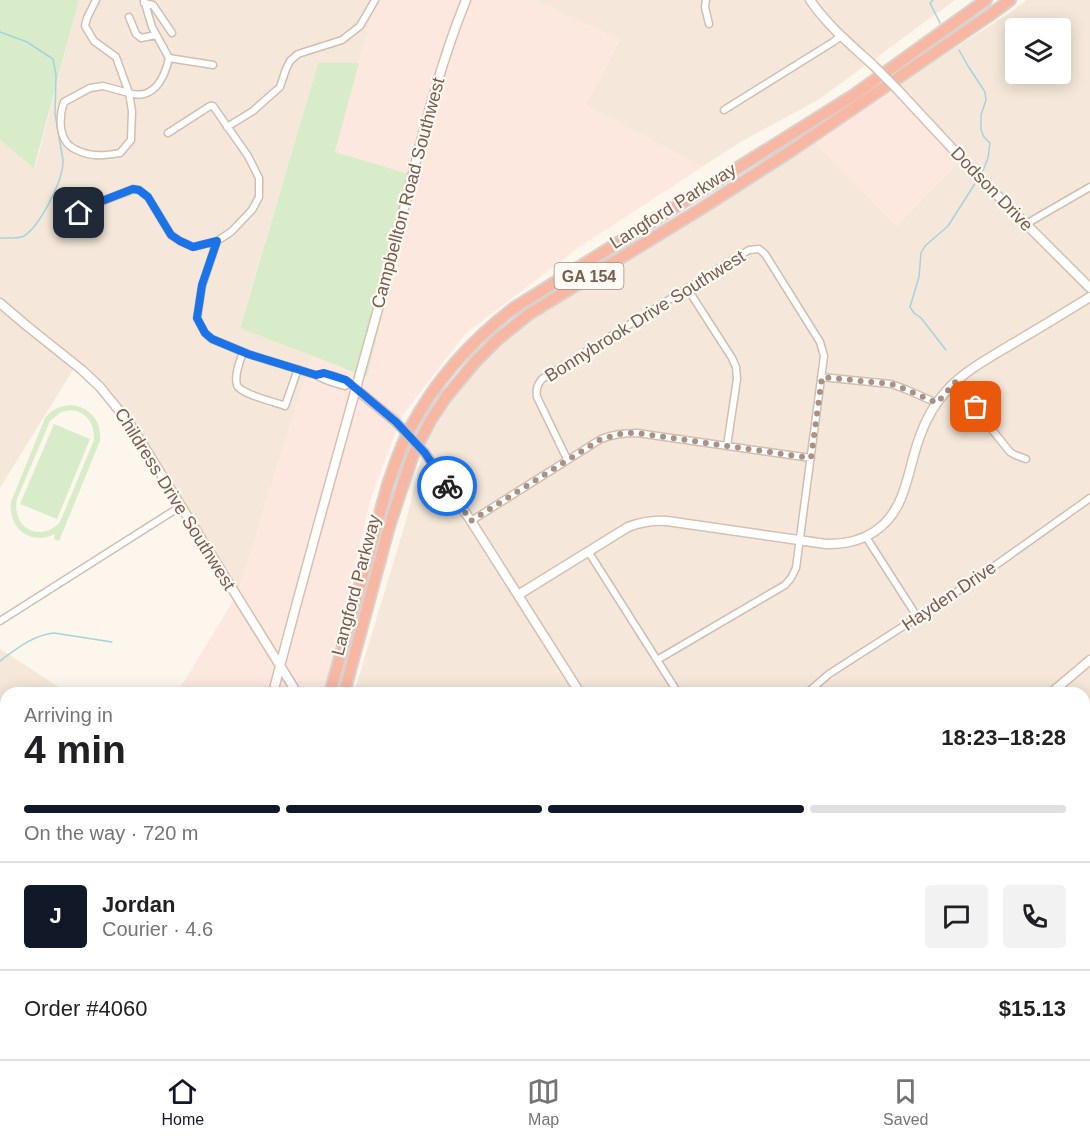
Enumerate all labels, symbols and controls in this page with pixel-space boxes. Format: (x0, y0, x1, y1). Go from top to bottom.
map controls (1005, 18, 1071, 84)
button: layers (1005, 18, 1071, 84)
street label: Campbellton Road Southwest (368, 75, 448, 311)
street label: Dodson Drive (947, 143, 1037, 235)
street label: Langford Parkway (606, 159, 740, 253)
pin (53, 187, 104, 238)
icon: home (62, 196, 95, 229)
street label: Bonnybrook Drive Southwest (541, 246, 749, 386)
road number: GA 154 (554, 263, 624, 289)
pin (950, 381, 1001, 432)
icon: bag (959, 390, 992, 423)
street label: Childress Drive Southwest (111, 404, 239, 594)
courier (417, 456, 477, 516)
icon: bike (431, 470, 464, 503)
street label: Langford Parkway (328, 512, 384, 658)
street label: Hayden Drive (898, 557, 1000, 635)
text: Arriving in (24, 704, 113, 726)
text: 18:23–18:28 (941, 725, 1066, 750)
text: 4 min (24, 728, 126, 771)
text: On the way · 720 m (24, 822, 199, 844)
button: chat (925, 885, 988, 948)
button: phone (1003, 885, 1066, 948)
text: Jordan (102, 892, 175, 917)
text: J (49, 903, 62, 928)
text: Courier · 4.6 (102, 918, 213, 940)
text: Order #4060 (24, 996, 148, 1021)
text: $15.13 (999, 996, 1066, 1021)
tab: Home (161, 1075, 204, 1129)
tab: Map (527, 1075, 560, 1129)
tab: Saved (883, 1075, 928, 1129)

